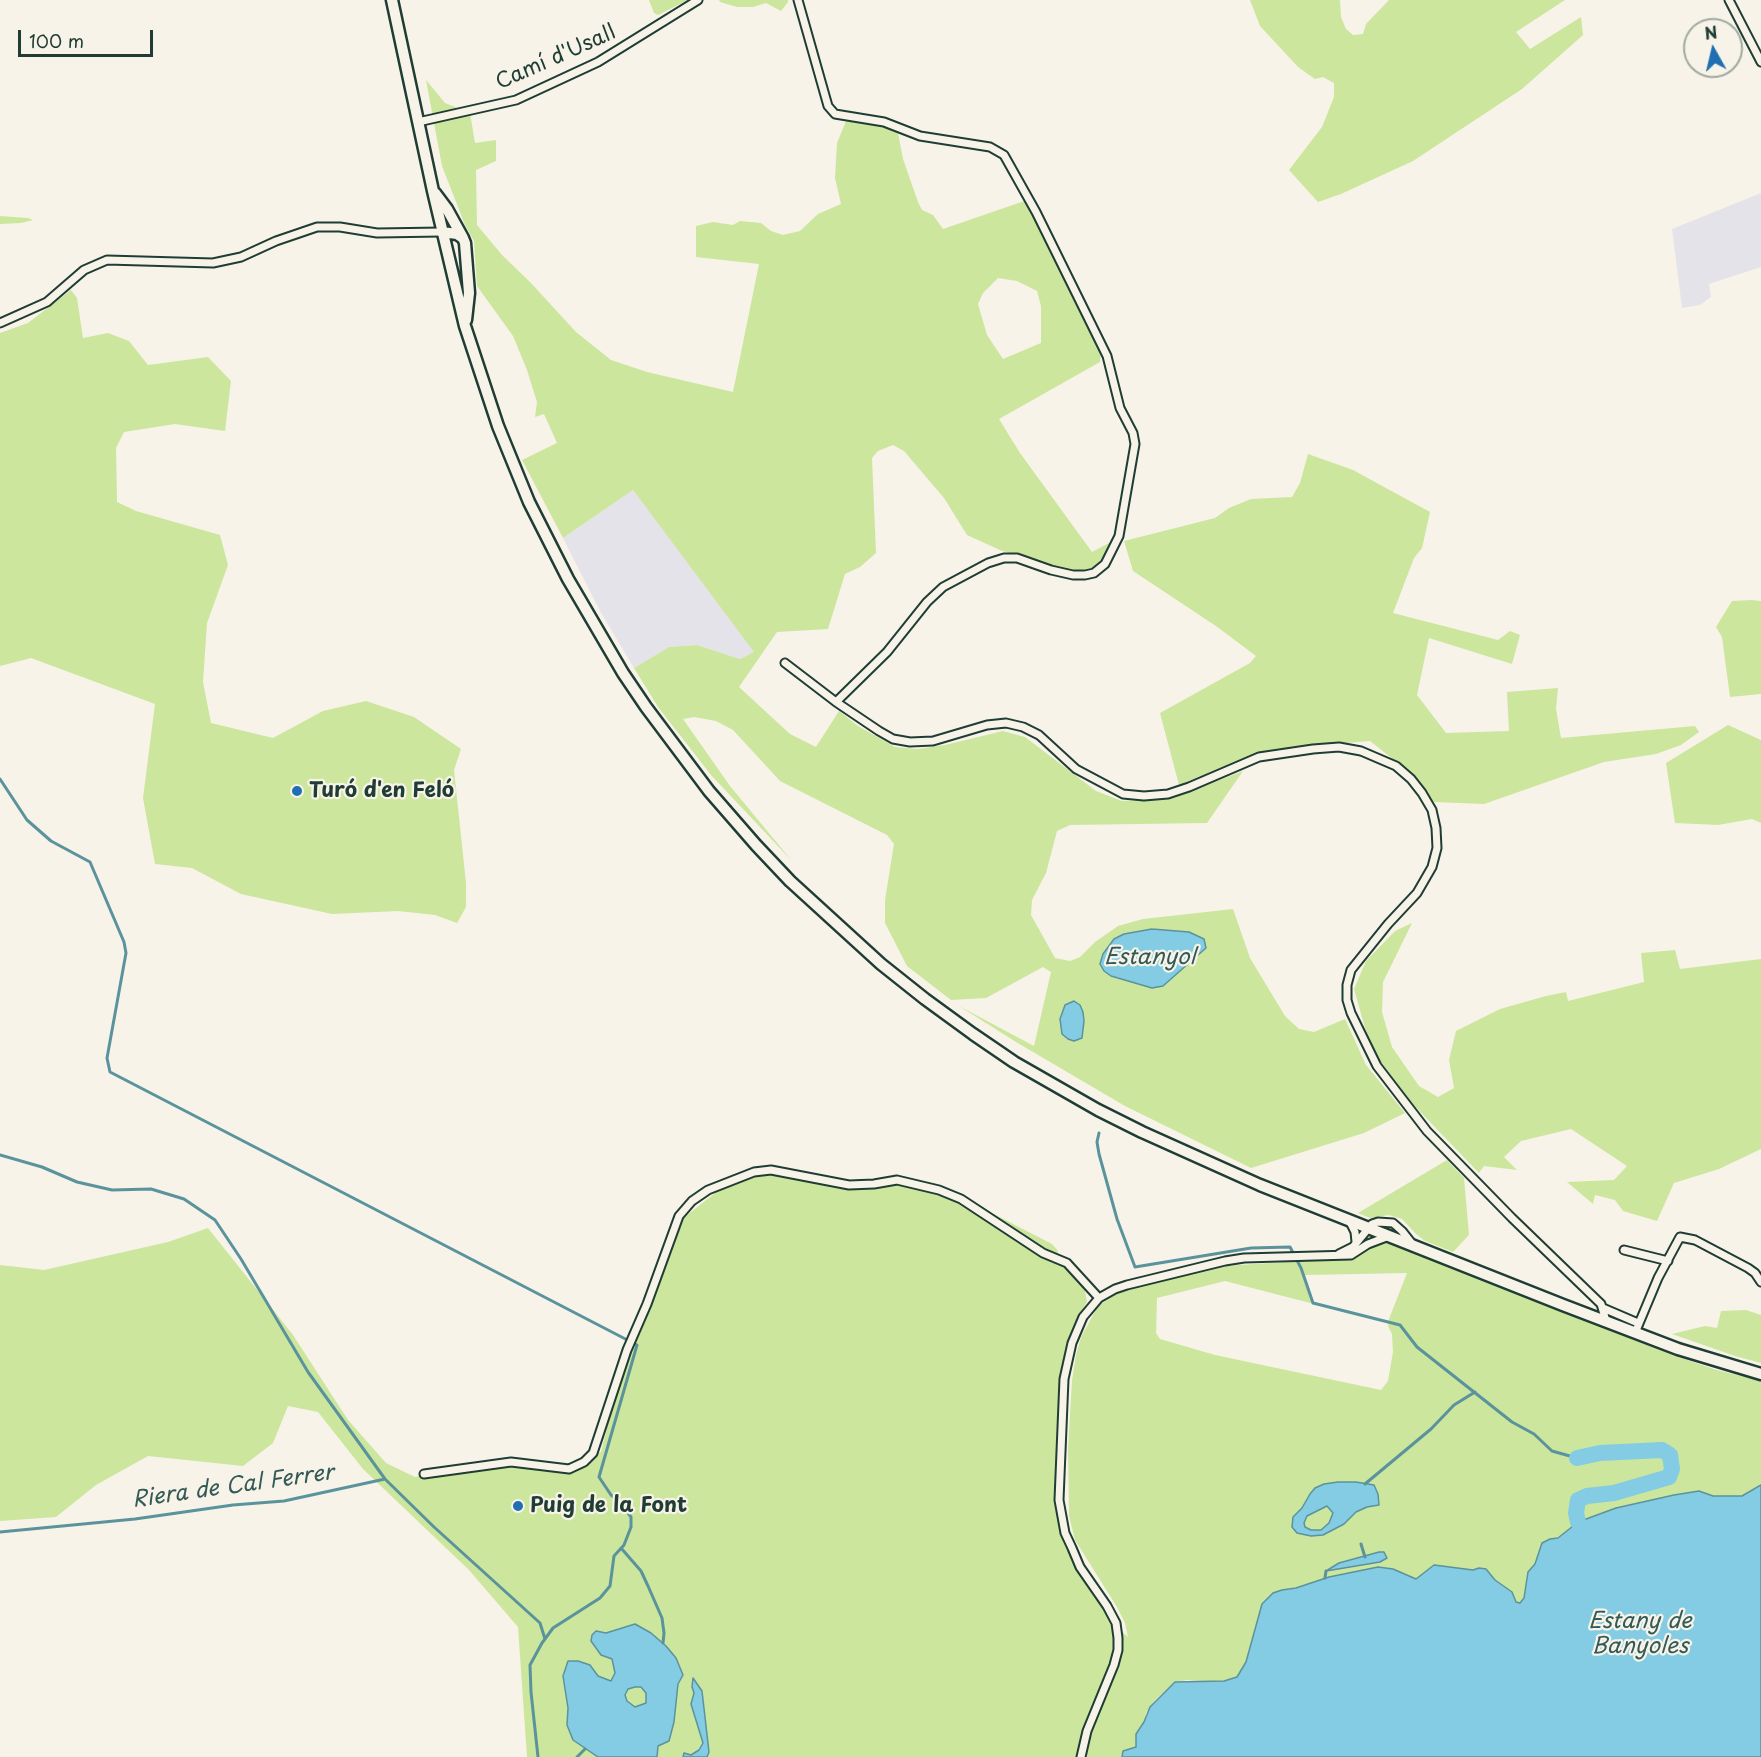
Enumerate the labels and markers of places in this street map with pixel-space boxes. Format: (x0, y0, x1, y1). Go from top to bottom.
place label: Turó d'en Feló (309, 778, 454, 804)
marker: Turó d'en Feló (290, 784, 304, 798)
place label: Puig de la Font (530, 1493, 687, 1519)
marker: Puig de la Font (511, 1499, 525, 1513)

